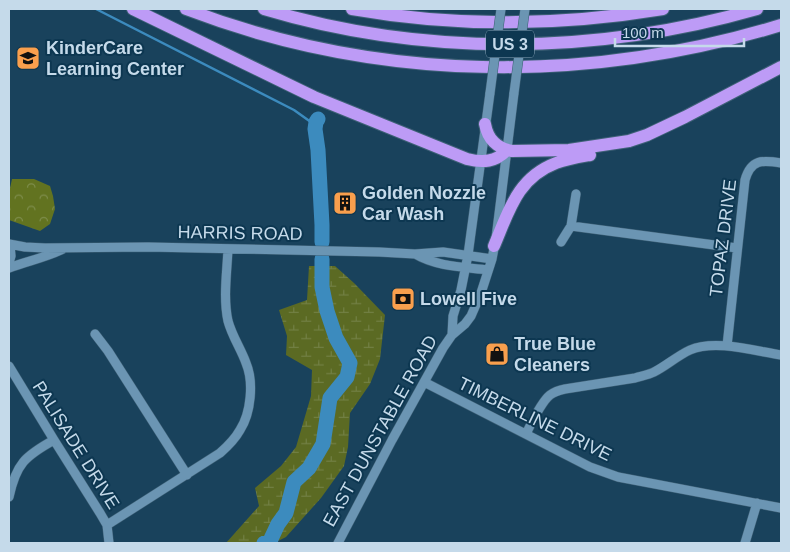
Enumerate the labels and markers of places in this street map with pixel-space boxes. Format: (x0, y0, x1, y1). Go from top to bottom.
place label: KinderCare Learning Center (46, 38, 184, 79)
school or university icon: KinderCare Learning Center (15, 45, 41, 71)
place label: Golden Nozzle Car Wash (362, 183, 486, 224)
building icon: Golden Nozzle Car Wash (332, 190, 358, 216)
bank icon: Lowell Five (390, 286, 416, 312)
place label: Lowell Five (420, 289, 517, 309)
place label: True Blue Cleaners (514, 334, 596, 375)
shop icon: True Blue Cleaners (484, 341, 510, 367)

